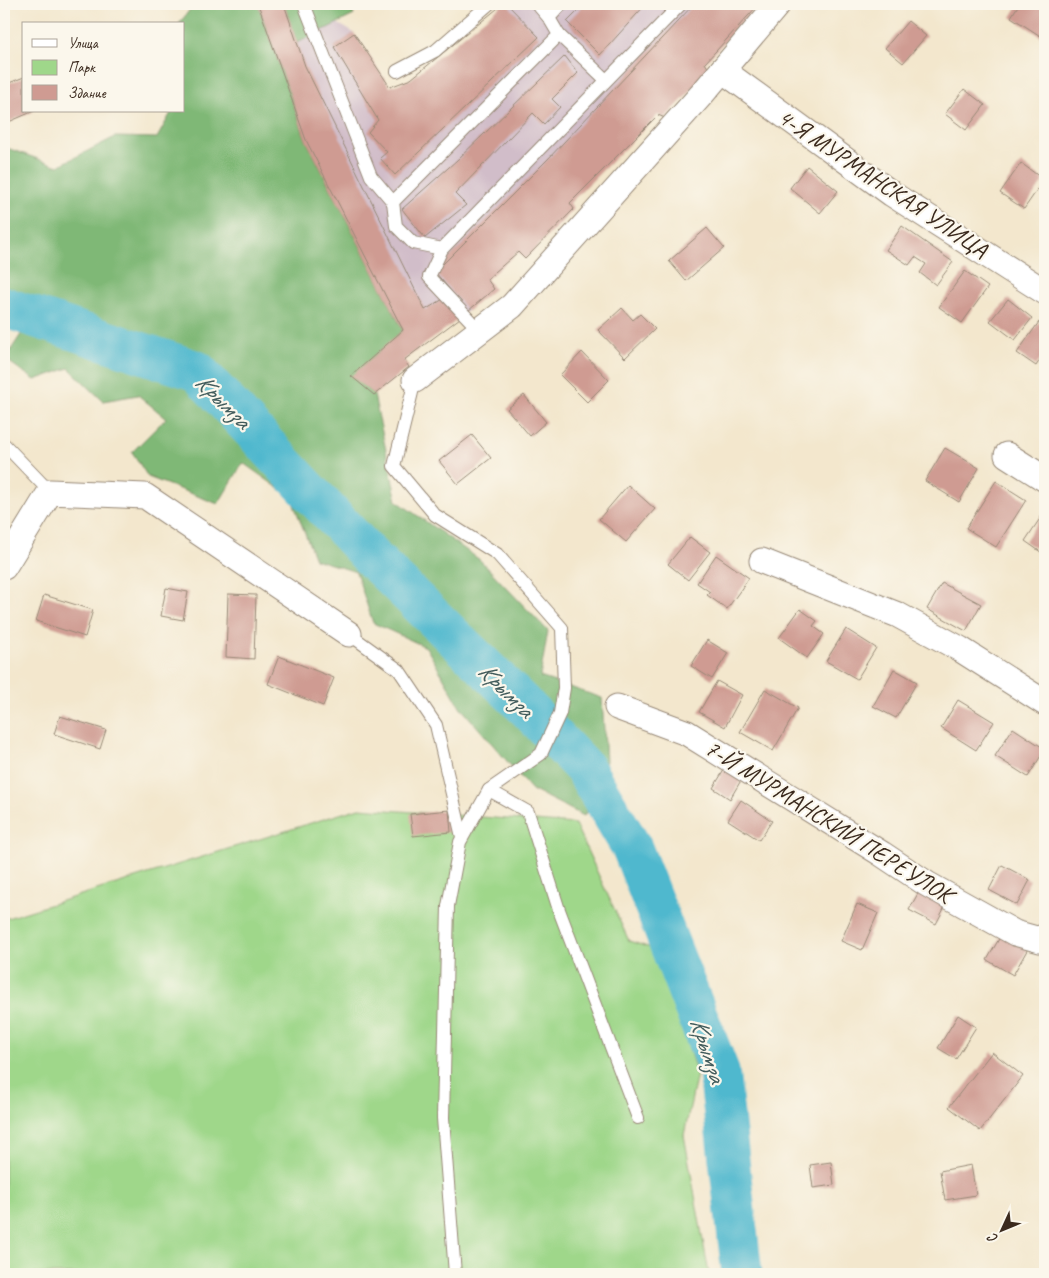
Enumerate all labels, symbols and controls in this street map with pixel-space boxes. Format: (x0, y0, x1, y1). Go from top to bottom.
legend (22, 22, 185, 112)
text: Улица (68, 34, 99, 53)
text: Парк (68, 58, 96, 77)
text: Здание (68, 84, 107, 103)
street label: 4-Я МУРМАНСКАЯ УЛИЦА (772, 102, 994, 265)
water label: Крымза (188, 366, 259, 437)
water label: Крымза (471, 655, 542, 726)
street label: 7-Й МУРМАНСКИЙ ПЕРЕУЛОК (700, 733, 962, 912)
water label: Крымза (683, 1014, 734, 1088)
north arrow (976, 1206, 1026, 1256)
text: С (983, 1229, 1002, 1247)

